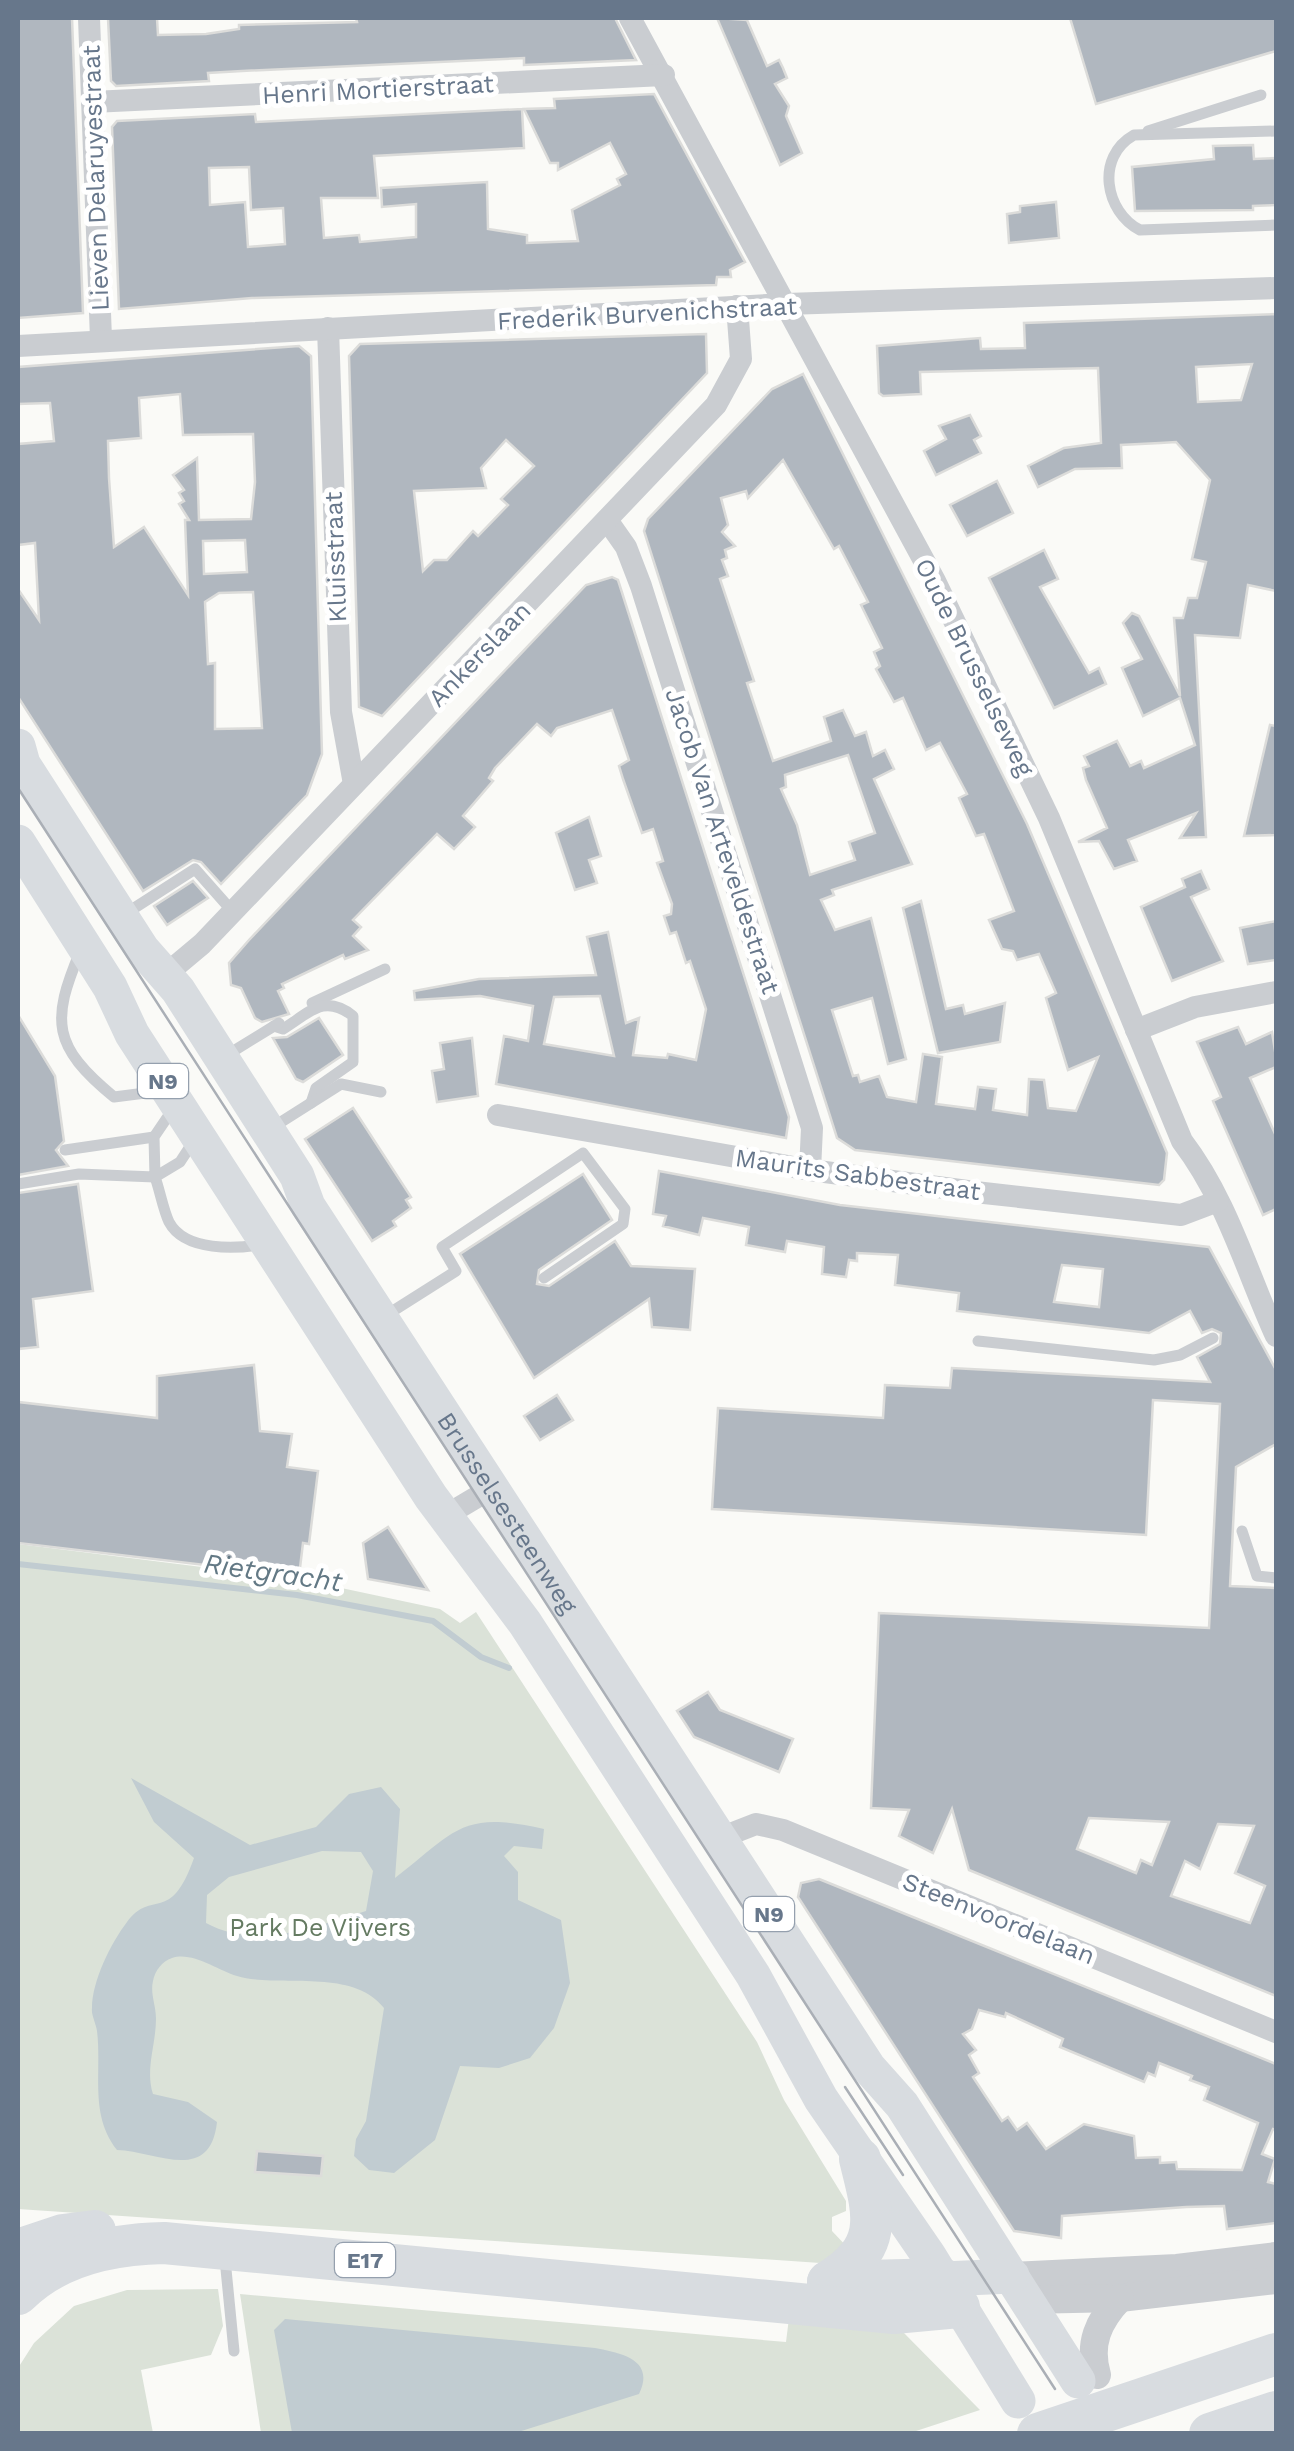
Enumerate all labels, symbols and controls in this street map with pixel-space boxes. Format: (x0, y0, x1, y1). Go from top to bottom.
street label: Lieven Delaruyestraat (76, 44, 115, 311)
street label: Henri Mortierstraat (261, 69, 495, 110)
street label: Frederik Burvenichstraat (496, 291, 798, 336)
street label: Kluisstraat (319, 490, 352, 623)
street label: Oude Brusselseweg (909, 554, 1040, 781)
street label: Ankerslaan (422, 596, 536, 713)
street label: Jacob Van Arteveldestraat (659, 685, 786, 998)
road number: N9 (138, 1064, 188, 1098)
street label: Maurits Sabbestraat (733, 1143, 983, 1206)
street label: Brusselsesteenweg (431, 1407, 584, 1620)
water label: Rietgracht (202, 1546, 345, 1599)
street label: Steenvoordelaan (898, 1867, 1099, 1970)
road number: N9 (744, 1897, 794, 1931)
park label: Park De Vijvers (229, 1913, 411, 1942)
road number: E17 (335, 2243, 395, 2277)

